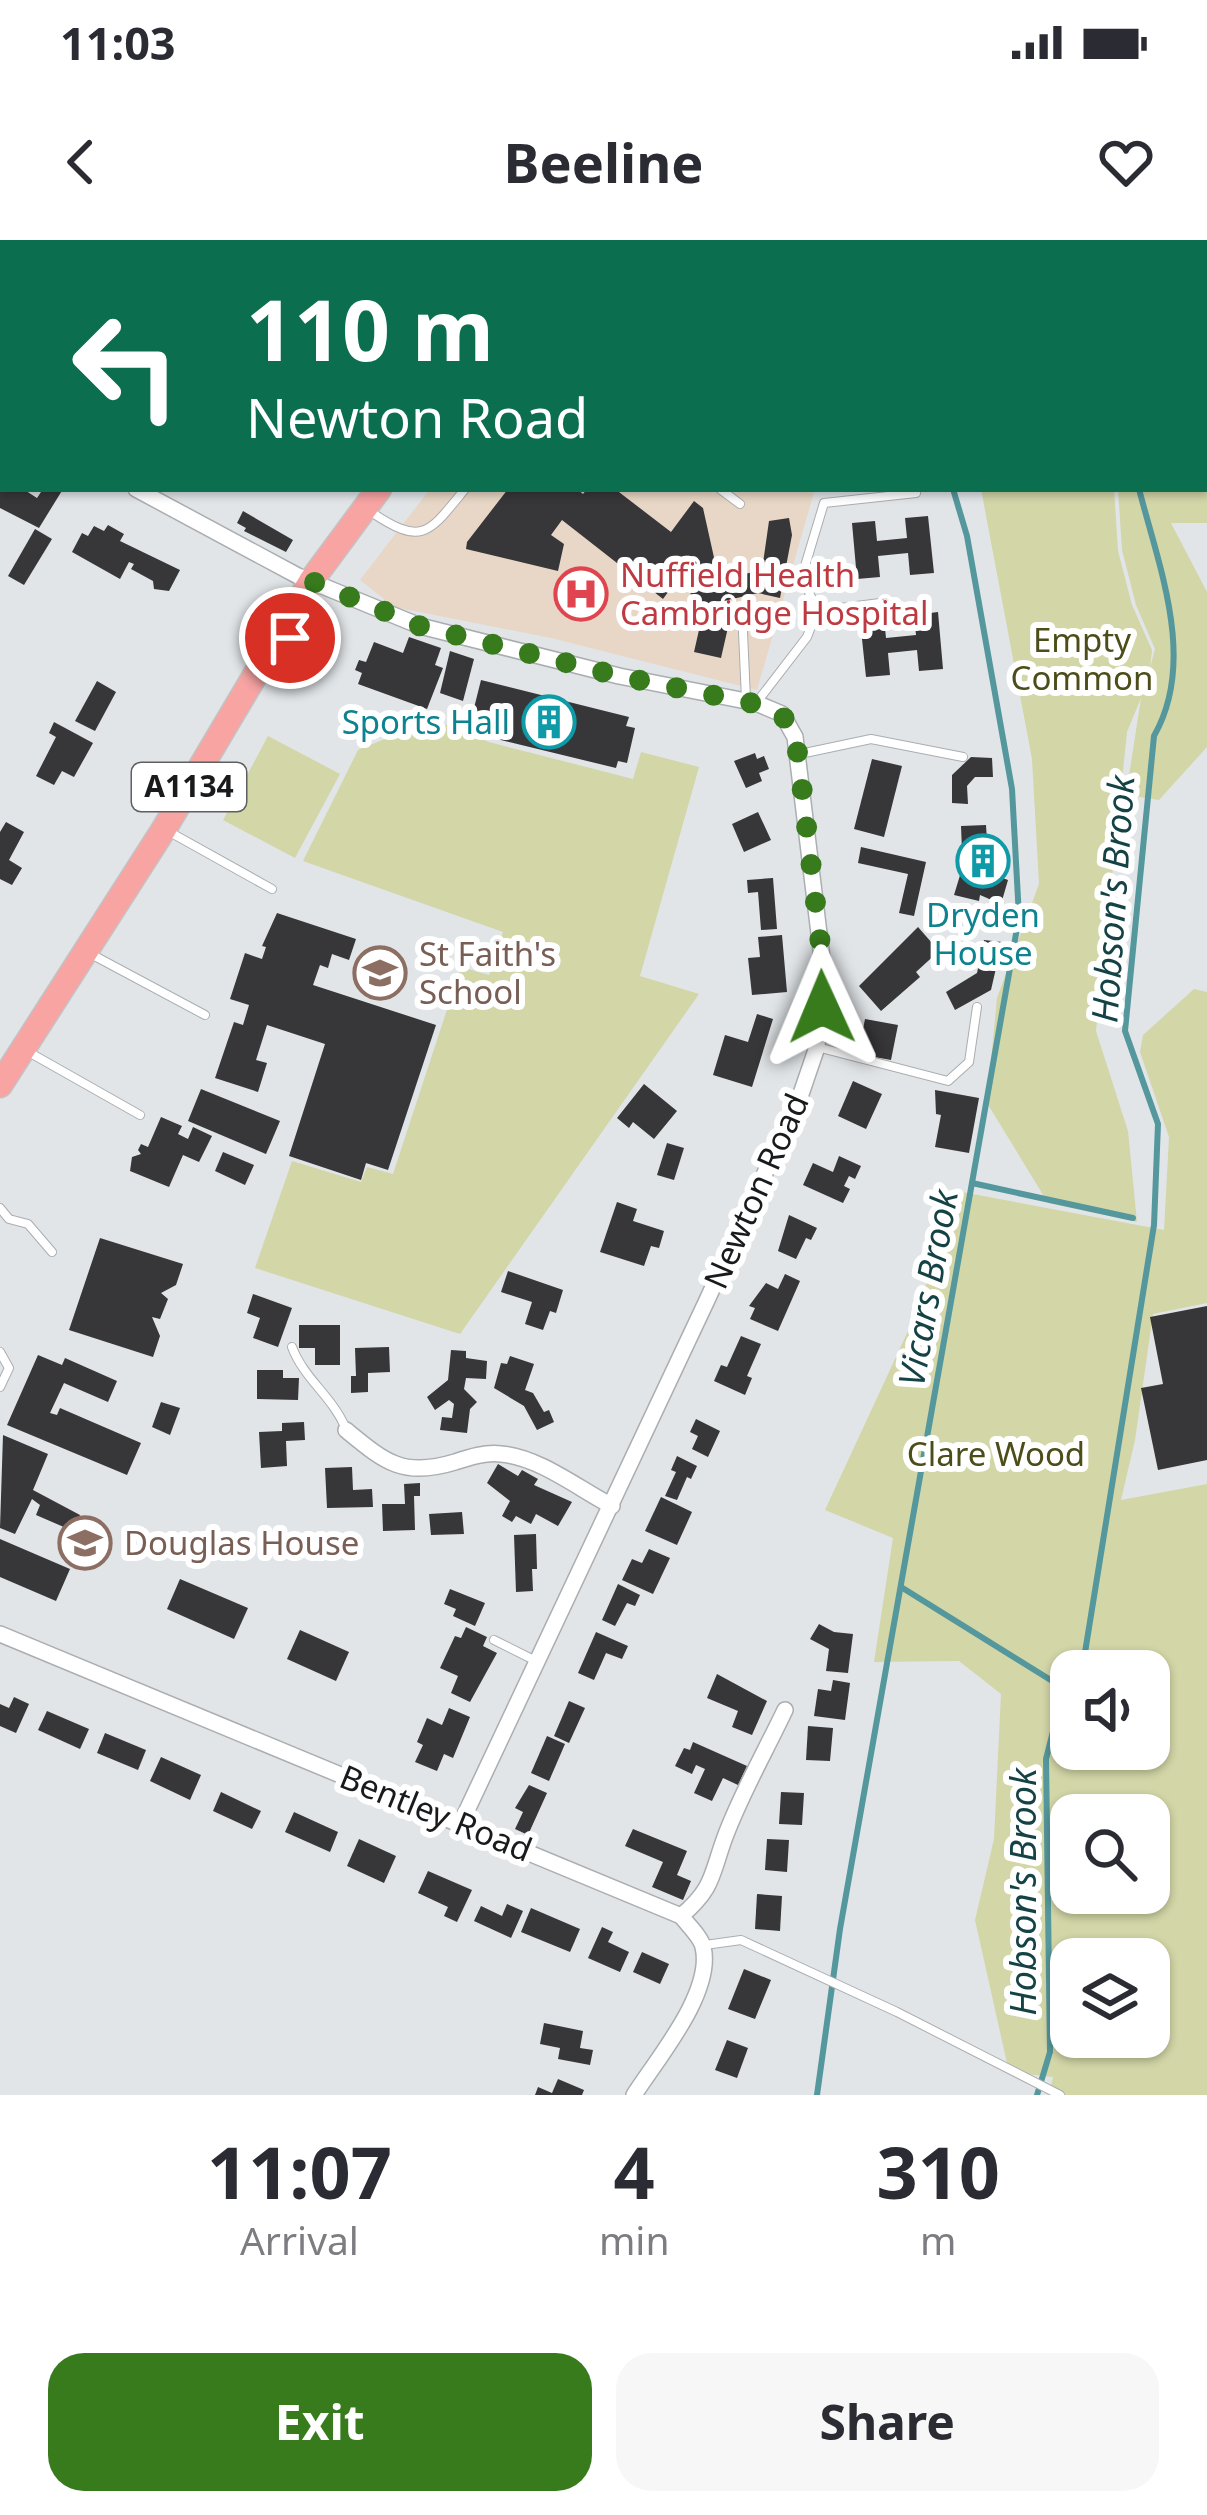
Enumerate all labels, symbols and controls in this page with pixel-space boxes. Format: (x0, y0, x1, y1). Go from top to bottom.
text: 11:03 (60, 12, 176, 73)
text: Beeline (504, 125, 703, 199)
icon: back (48, 129, 114, 195)
icon: heart (1093, 129, 1159, 195)
text: 110 m (246, 271, 494, 386)
icon: left (48, 288, 204, 444)
text: Newton Road (246, 380, 588, 454)
place label: Nuffield Health Cambridge Hospital (620, 552, 928, 635)
hospital icon: Nuffield Health Cambridge Hospital (553, 566, 609, 622)
pin (239, 587, 341, 689)
icon: arrive (257, 605, 323, 671)
park label: Empty Common (1011, 617, 1153, 700)
building icon: Sports Hall (521, 694, 577, 750)
place label: Sports Hall (342, 699, 510, 744)
road number: A1134 (132, 763, 246, 811)
water label: Hobson's Brook (1079, 773, 1146, 1024)
building icon: Dryden House (955, 833, 1011, 889)
place label: Dryden House (926, 892, 1040, 975)
place label: St Faith's School (419, 931, 556, 1014)
position arrow (759, 944, 885, 1070)
school or university icon: St Faith's School (352, 945, 408, 1001)
street label: Newton Road (692, 1086, 819, 1295)
water label: Vicars Brook (886, 1185, 969, 1390)
park label: Clare Wood (907, 1431, 1085, 1476)
school or university icon: Douglas House (57, 1515, 113, 1571)
place label: Douglas House (124, 1520, 359, 1565)
map controls (1050, 1650, 1170, 2058)
button: sound (1050, 1650, 1170, 1770)
street label: Bentley Road (333, 1754, 539, 1872)
water label: Hobson's Brook (998, 1767, 1047, 2016)
button: search (1050, 1794, 1170, 1914)
button: layers (1050, 1938, 1170, 2058)
text: 11:07 (207, 2122, 392, 2220)
text: 4 (614, 2122, 655, 2220)
text: 310 (876, 2122, 1000, 2220)
text: Arrival (240, 2213, 359, 2266)
text: min (599, 2213, 670, 2266)
text: m (920, 2213, 956, 2266)
button: Exit (48, 2353, 592, 2491)
button: Share (616, 2353, 1159, 2491)

